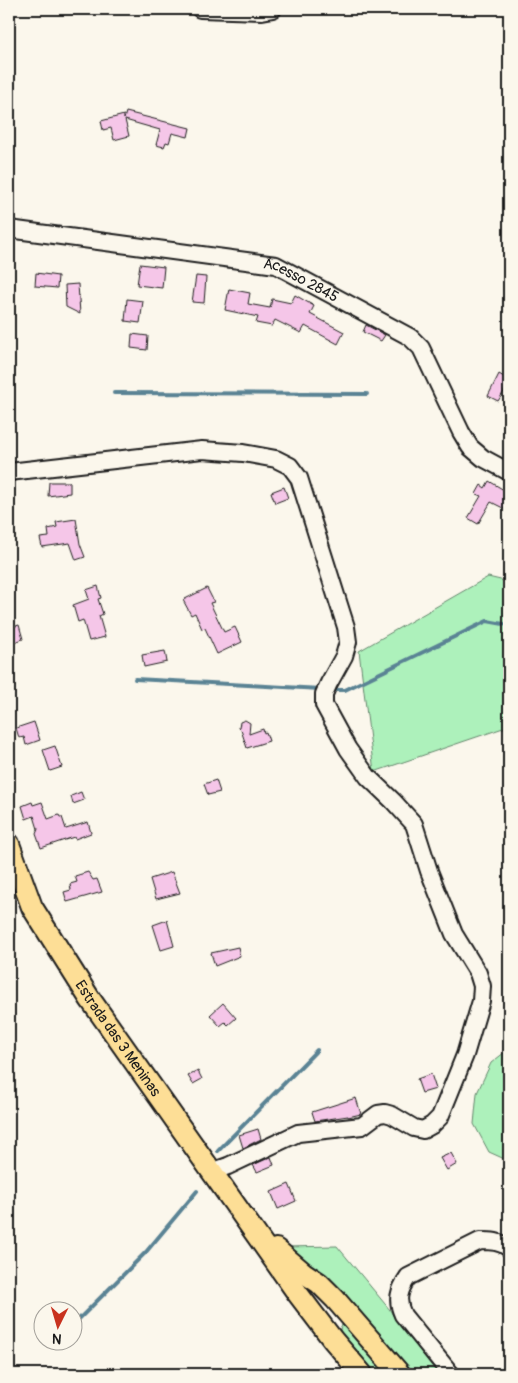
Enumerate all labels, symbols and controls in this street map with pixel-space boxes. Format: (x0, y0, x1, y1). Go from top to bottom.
street label: Acesso 2845 (262, 254, 342, 306)
street label: Estrada das 3 Meninas (71, 976, 165, 1100)
north arrow (32, 1300, 82, 1350)
text: N (51, 1330, 62, 1347)

